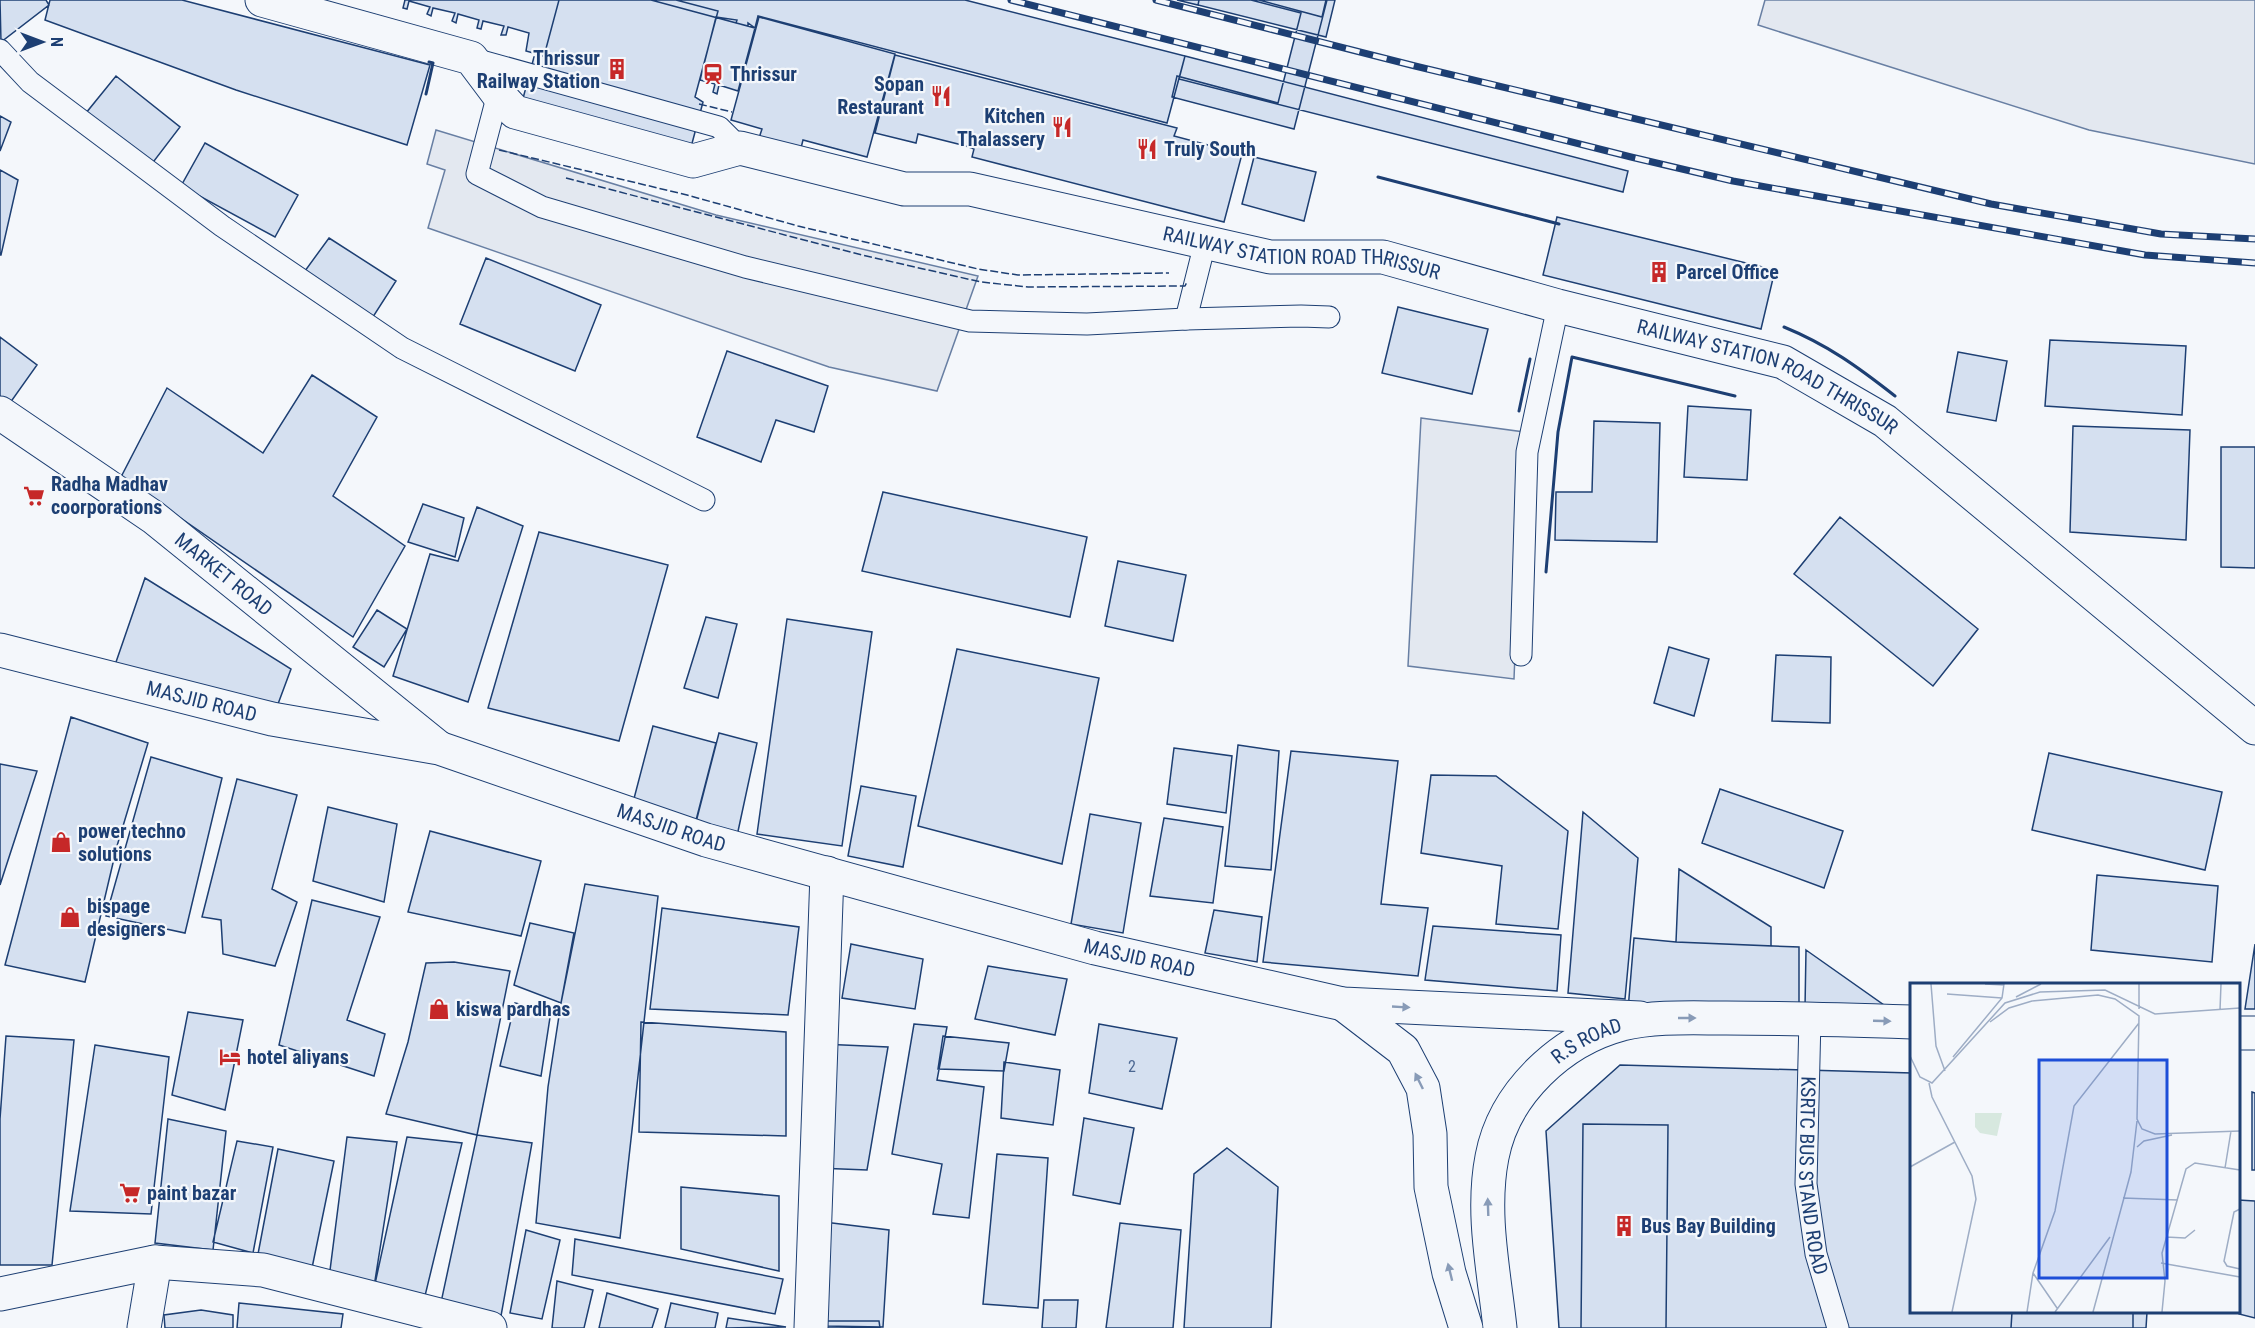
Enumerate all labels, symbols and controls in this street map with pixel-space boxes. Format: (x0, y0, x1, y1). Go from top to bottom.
north arrow (12, 12, 72, 72)
text: N (47, 37, 66, 47)
place label: Thrissur Railway Station (477, 46, 600, 93)
building icon: Thrissur Railway Station (605, 57, 629, 81)
station icon: Thrissur (701, 62, 725, 86)
place label: Thrissur (730, 62, 797, 86)
place label: Sopan Restaurant (837, 72, 924, 119)
restaurant icon: Sopan Restaurant (929, 84, 953, 108)
place label: Kitchen Thalassery (957, 104, 1045, 151)
restaurant icon: Kitchen Thalassery (1050, 115, 1074, 139)
restaurant icon: Truly South (1135, 137, 1159, 161)
place label: Truly South (1164, 137, 1256, 161)
street label: RAILWAY STATION ROAD THRISSUR (1161, 221, 1443, 285)
building icon: Parcel Office (1647, 260, 1671, 284)
place label: Parcel Office (1676, 260, 1779, 284)
street label: RAILWAY STATION ROAD THRISSUR (1635, 314, 1903, 439)
place label: Radha Madhav coorporations (51, 472, 168, 519)
supermarket icon: Radha Madhav coorporations (22, 484, 46, 508)
street label: MARKET ROAD (170, 528, 277, 621)
street label: MASJID ROAD (144, 676, 259, 727)
street label: MASJID ROAD (614, 798, 729, 857)
place label: power techno solutions (78, 819, 186, 866)
shop icon: power techno solutions (49, 830, 73, 854)
place label: bispage designers (87, 894, 166, 941)
shop icon: bispage designers (58, 905, 82, 929)
street label: MASJID ROAD (1081, 934, 1198, 982)
inset map (1910, 983, 2240, 1313)
shop icon: kiswa pardhas (427, 997, 451, 1021)
place label: kiswa pardhas (456, 997, 570, 1021)
one-way arrow (1392, 1002, 1411, 1011)
street label: R.S ROAD (1546, 1013, 1624, 1069)
one-way arrow (1677, 1013, 1696, 1023)
one-way arrow (1872, 1017, 1891, 1026)
hotel icon: hotel aliyans (218, 1045, 242, 1069)
place label: hotel aliyans (247, 1045, 349, 1069)
house number: 2 (1128, 1057, 1136, 1076)
one-way arrow (1414, 1072, 1423, 1089)
street label: KSRTC BUS STAND ROAD (1794, 1076, 1834, 1278)
supermarket icon: paint bazar (118, 1181, 142, 1205)
place label: paint bazar (147, 1181, 237, 1205)
one-way arrow (1483, 1198, 1493, 1217)
building icon: Bus Bay Building (1612, 1214, 1636, 1238)
place label: Bus Bay Building (1641, 1214, 1776, 1238)
one-way arrow (1444, 1263, 1454, 1281)

